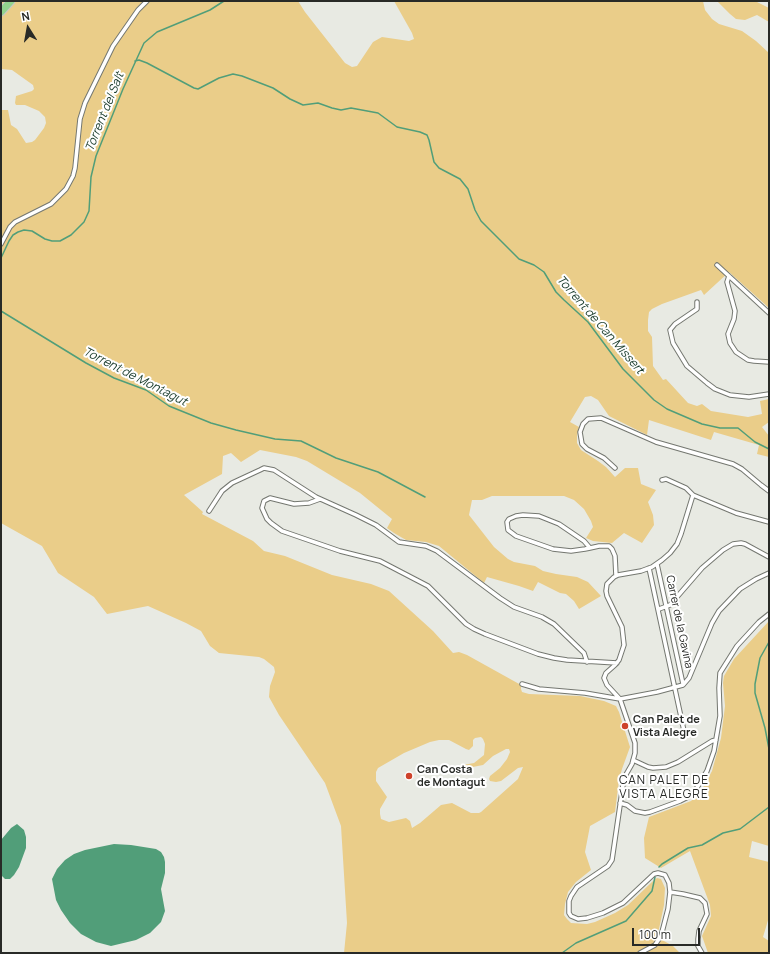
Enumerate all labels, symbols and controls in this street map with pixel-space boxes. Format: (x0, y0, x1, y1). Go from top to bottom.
north arrow (8, 8, 48, 48)
text: N (20, 8, 31, 24)
water label: Torrent del Salt (83, 70, 127, 154)
water label: Torrent de Can Missert (553, 273, 647, 377)
water label: Torrent de Montagut (81, 345, 189, 409)
street label: Carrer de la Gavina (663, 574, 695, 670)
place label: Can Palet de Vista Alegre (633, 713, 700, 739)
marker: Can Palet de Vista Alegre (620, 721, 630, 731)
place label: Can Costa de Montagut (417, 763, 485, 789)
marker: Can Costa de Montagut (404, 771, 414, 781)
district label: CAN PALET DE VISTA ALEGRE (619, 774, 709, 802)
scale bar (634, 920, 702, 946)
text: 100 m (639, 926, 671, 943)

